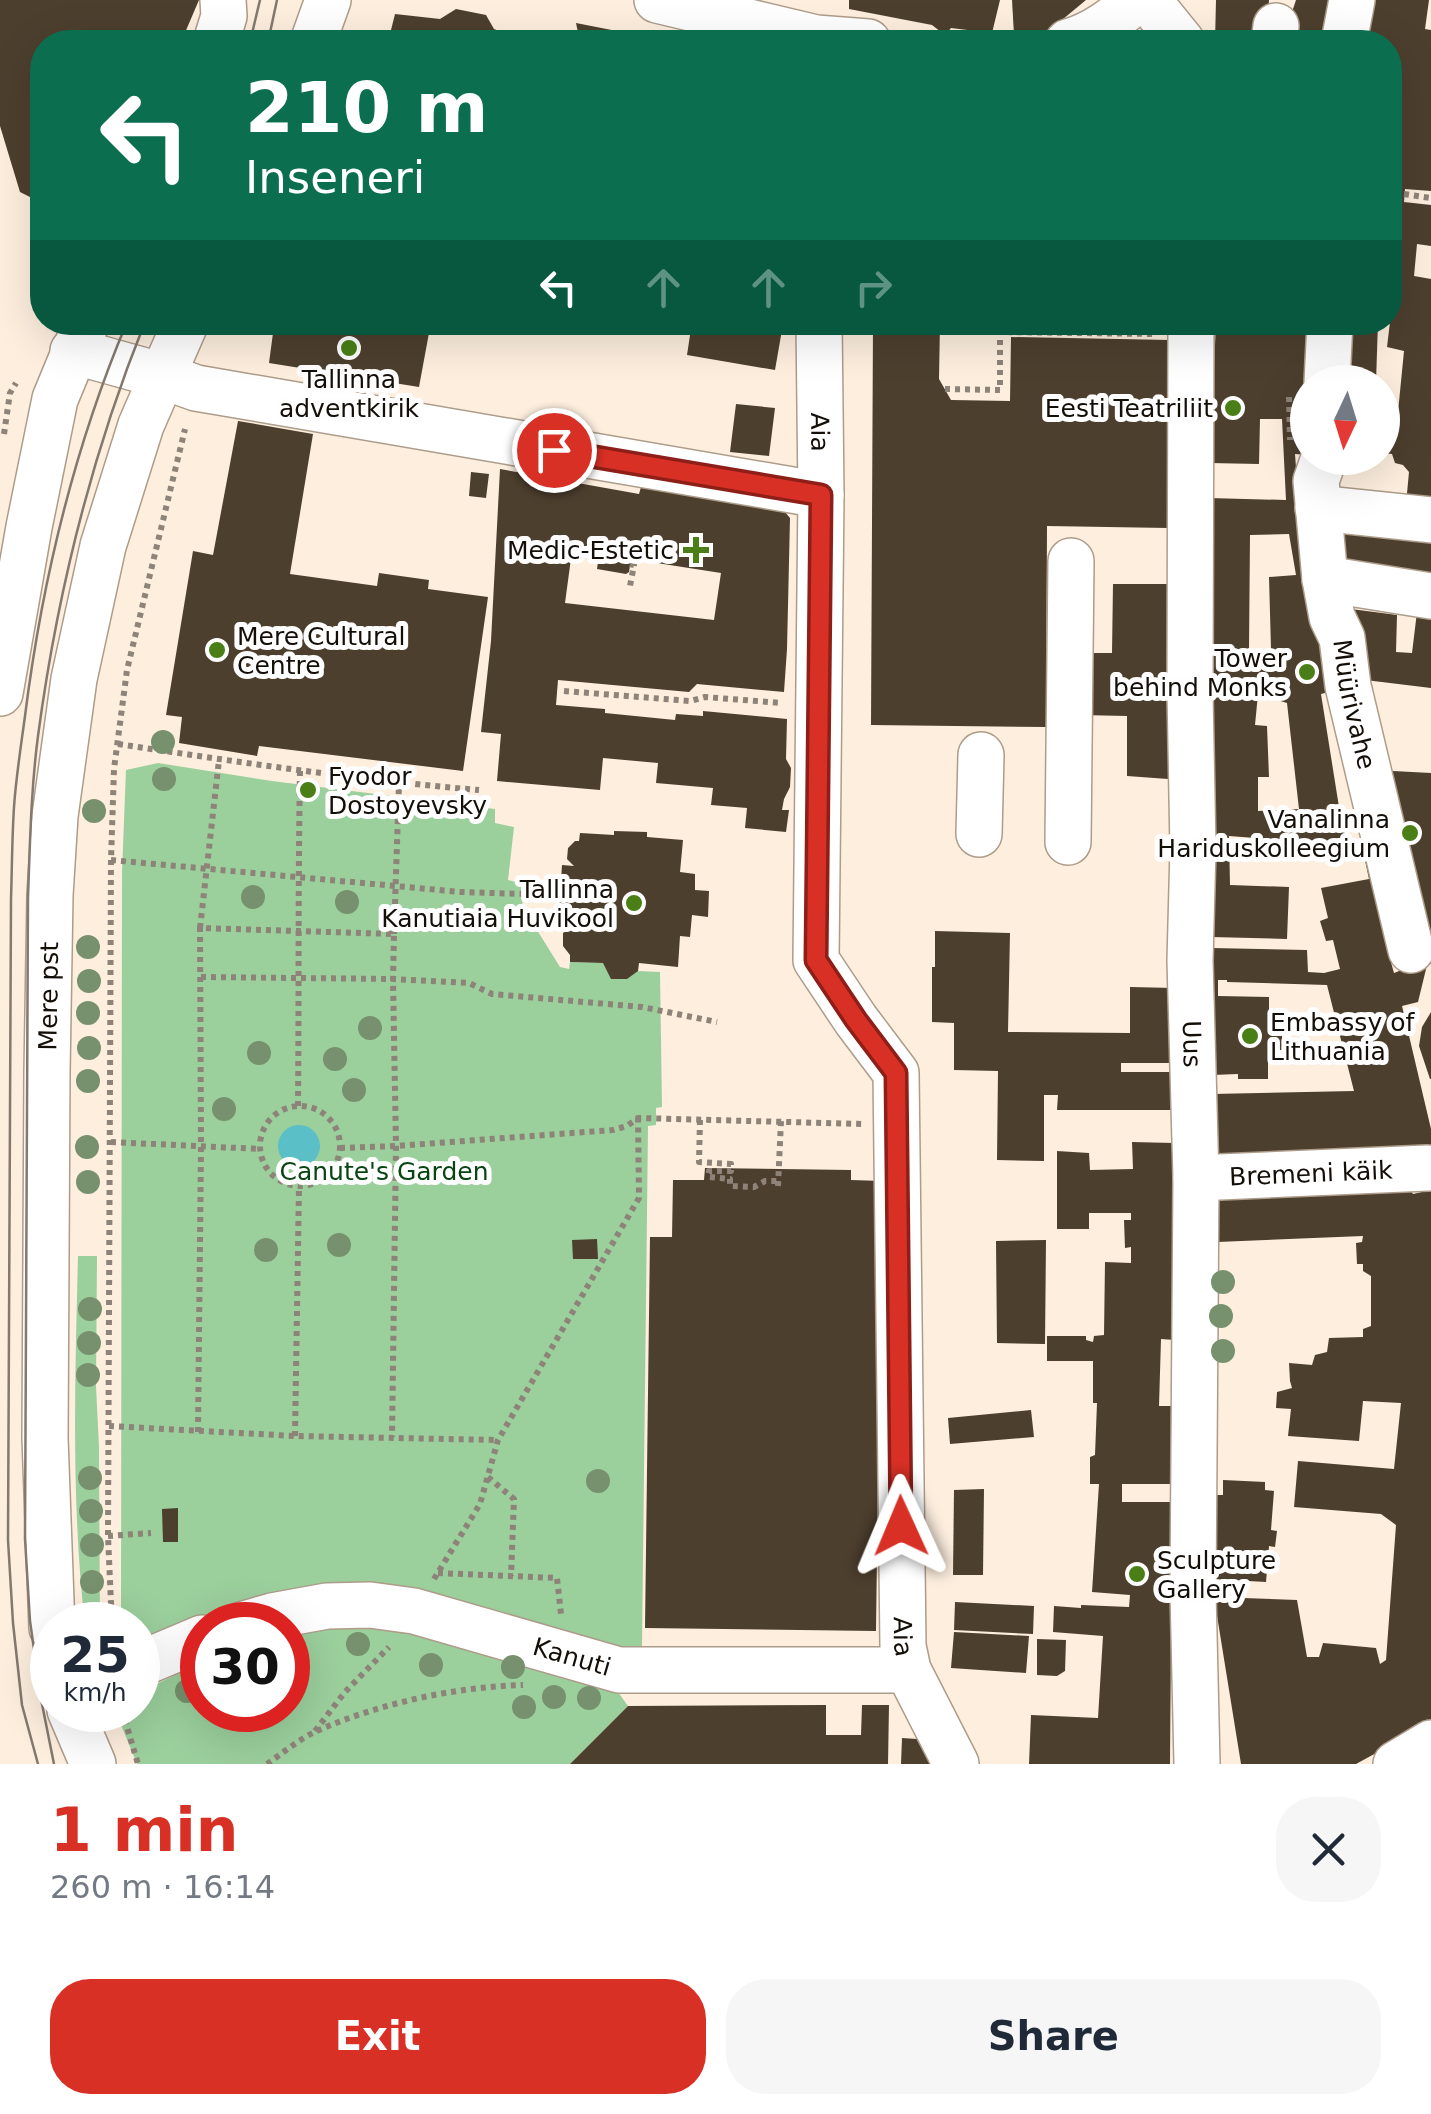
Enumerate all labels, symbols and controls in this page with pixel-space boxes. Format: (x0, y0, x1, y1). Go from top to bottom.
text: 210 m (245, 67, 488, 149)
icon: left (80, 70, 210, 200)
text: Inseneri (245, 151, 425, 204)
icon: left (531, 260, 586, 315)
icon: ahead (636, 260, 691, 315)
icon: ahead (741, 260, 796, 315)
icon: right (846, 260, 901, 315)
marker: Tallinna adventkirik (338, 337, 360, 359)
place label: Tallinna adventkirik (279, 365, 420, 423)
north arrow (1290, 365, 1400, 475)
map controls (1290, 365, 1400, 475)
place label: Eesti Teatriliit (1045, 394, 1213, 423)
marker: Eesti Teatriliit (1222, 397, 1244, 419)
pin (512, 408, 597, 493)
street label: Aia (806, 412, 835, 452)
icon: arrive (527, 423, 582, 478)
place label: Medic-Estetic (507, 536, 674, 565)
marker: Medic-Estetic (683, 537, 709, 563)
place label: Mere Cultural Centre (237, 622, 405, 680)
street label: Müürivahe (1328, 638, 1382, 772)
marker: Mere Cultural Centre (206, 639, 228, 661)
place label: Tower behind Monks (1113, 644, 1288, 702)
marker: Tower behind Monks (1296, 661, 1318, 683)
place label: Fyodor Dostoyevsky (328, 762, 487, 820)
marker: Fyodor Dostoyevsky (297, 779, 319, 801)
place label: Vanalinna Hariduskolleegium (1157, 805, 1390, 863)
marker: Vanalinna Hariduskolleegium (1399, 822, 1421, 844)
place label: Tallinna Kanutiaia Huvikool (381, 875, 614, 933)
marker: Tallinna Kanutiaia Huvikool (623, 892, 645, 914)
street label: Mere pst (33, 941, 64, 1051)
place label: Embassy of Lithuania (1270, 1008, 1415, 1066)
street label: Uus (1177, 1020, 1207, 1068)
marker: Embassy of Lithuania (1239, 1025, 1261, 1047)
street label: Bremeni käik (1229, 1155, 1394, 1191)
park label: Canute's Garden (279, 1157, 489, 1186)
position arrow (849, 1474, 953, 1578)
place label: Sculpture Gallery (1157, 1546, 1276, 1604)
marker: Sculpture Gallery (1126, 1563, 1148, 1585)
speed limit sign: 30 (180, 1602, 310, 1732)
street label: Aia (888, 1617, 919, 1659)
text: 25 (60, 1626, 130, 1684)
street label: Kanuti (530, 1632, 614, 1681)
text: km/h (63, 1678, 127, 1707)
text: 1 min (50, 1795, 238, 1865)
button: close (1276, 1797, 1381, 1902)
text: 260 m · 16:14 (50, 1868, 275, 1906)
button: Exit (50, 1979, 706, 2094)
button: Share (726, 1979, 1381, 2094)

